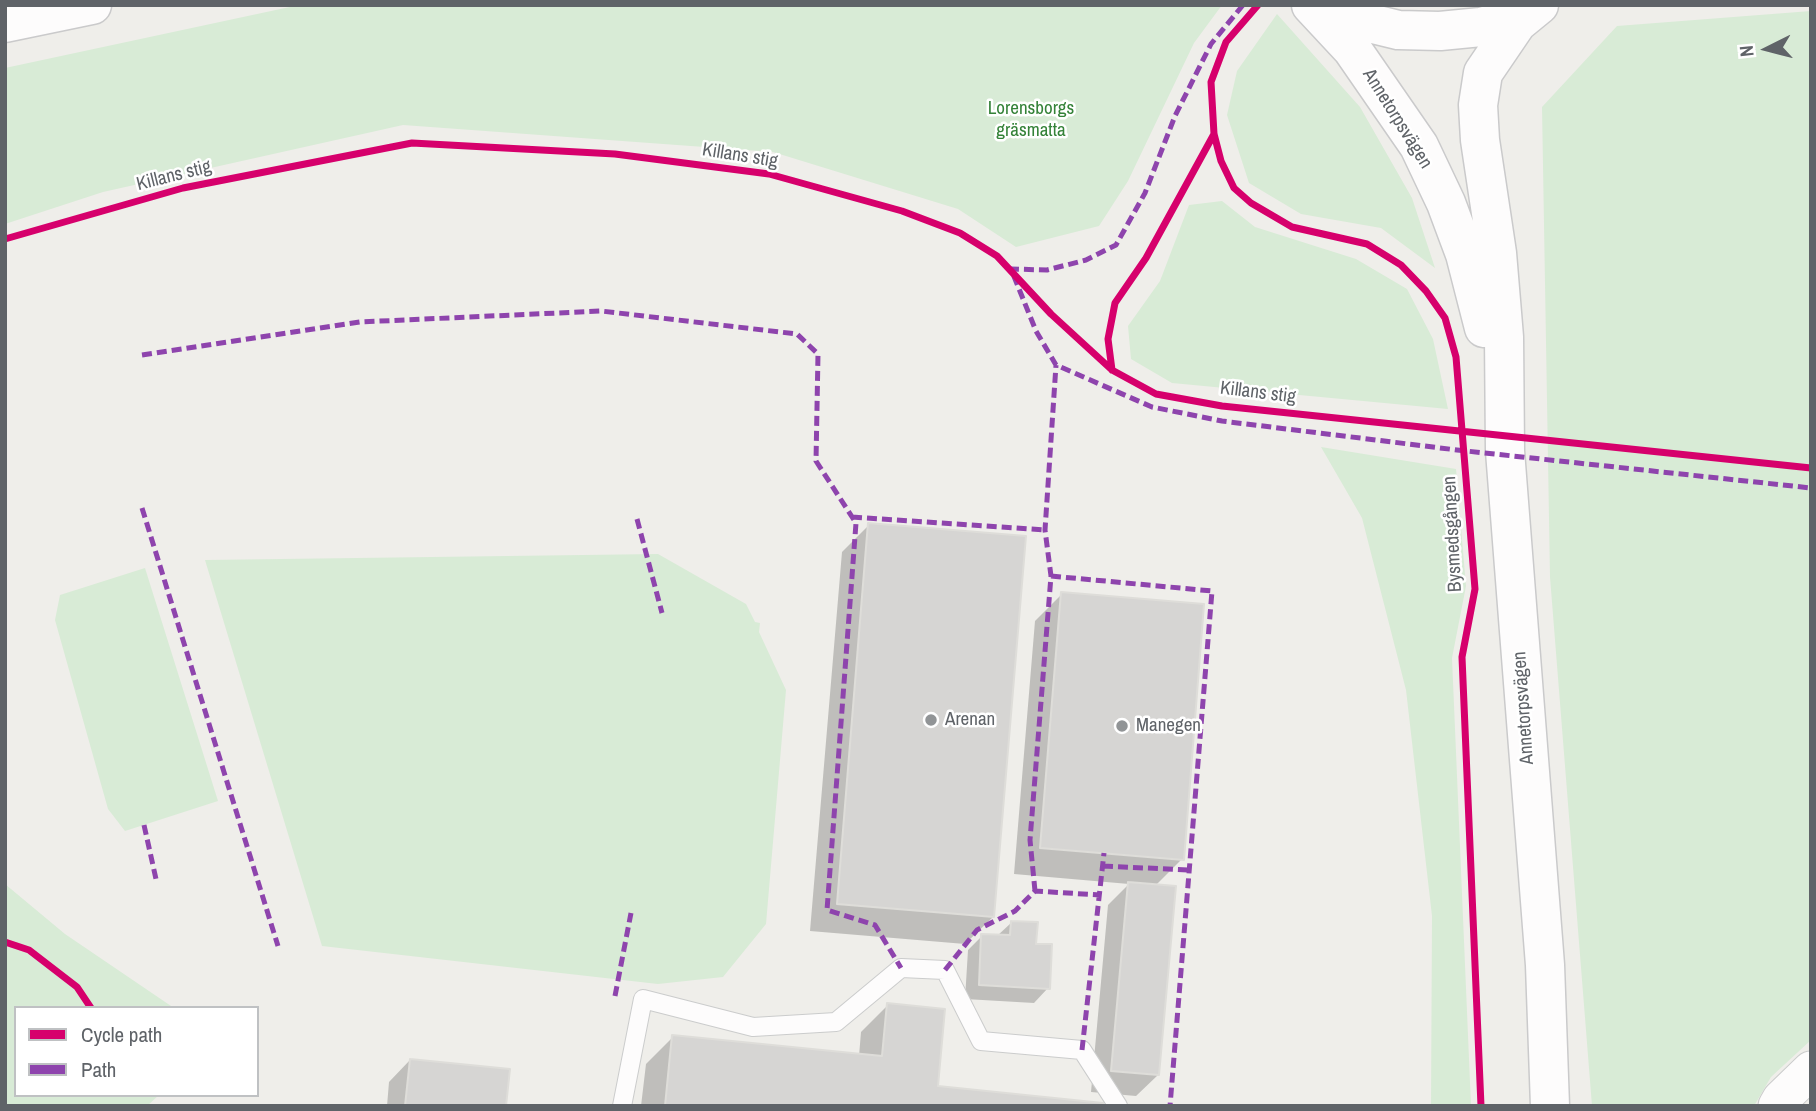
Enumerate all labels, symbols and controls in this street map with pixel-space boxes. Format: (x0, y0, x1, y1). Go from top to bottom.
north arrow (1732, 14, 1802, 84)
text: N (1733, 44, 1760, 58)
street label: Annetorpsvägen (1357, 65, 1437, 173)
park label: Lorensborgs gräsmatta (988, 98, 1074, 142)
street label: Killans stig (701, 139, 779, 173)
street label: Killans stig (134, 156, 214, 196)
street label: Killans stig (1219, 377, 1297, 409)
street label: Bysmedsgången (1439, 475, 1467, 593)
street label: Annetorpsvägen (1509, 651, 1539, 765)
place label: Arenan (945, 709, 995, 731)
marker: Arenan (923, 712, 939, 728)
place label: Manegen (1136, 715, 1201, 737)
marker: Manegen (1114, 718, 1130, 734)
legend (14, 1006, 259, 1097)
text: Cycle path (81, 1020, 162, 1049)
text: Path (81, 1055, 116, 1084)

